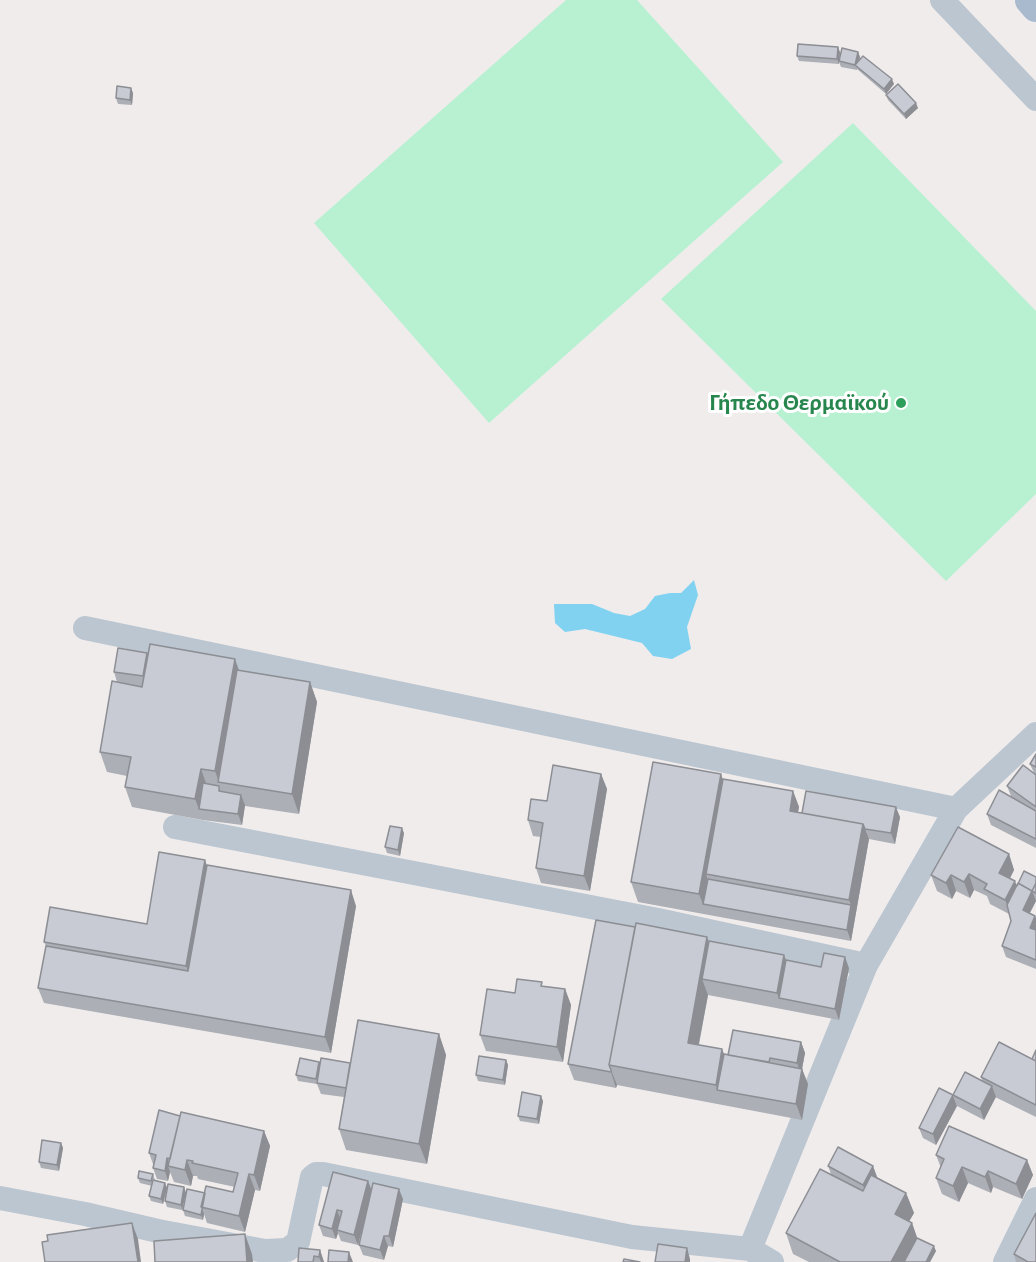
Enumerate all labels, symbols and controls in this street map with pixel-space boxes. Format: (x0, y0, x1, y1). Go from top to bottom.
place label: Γήπεδο Θερμαϊκού (709, 389, 889, 417)
marker: Γήπεδο Θερμαϊκού (894, 396, 908, 410)

